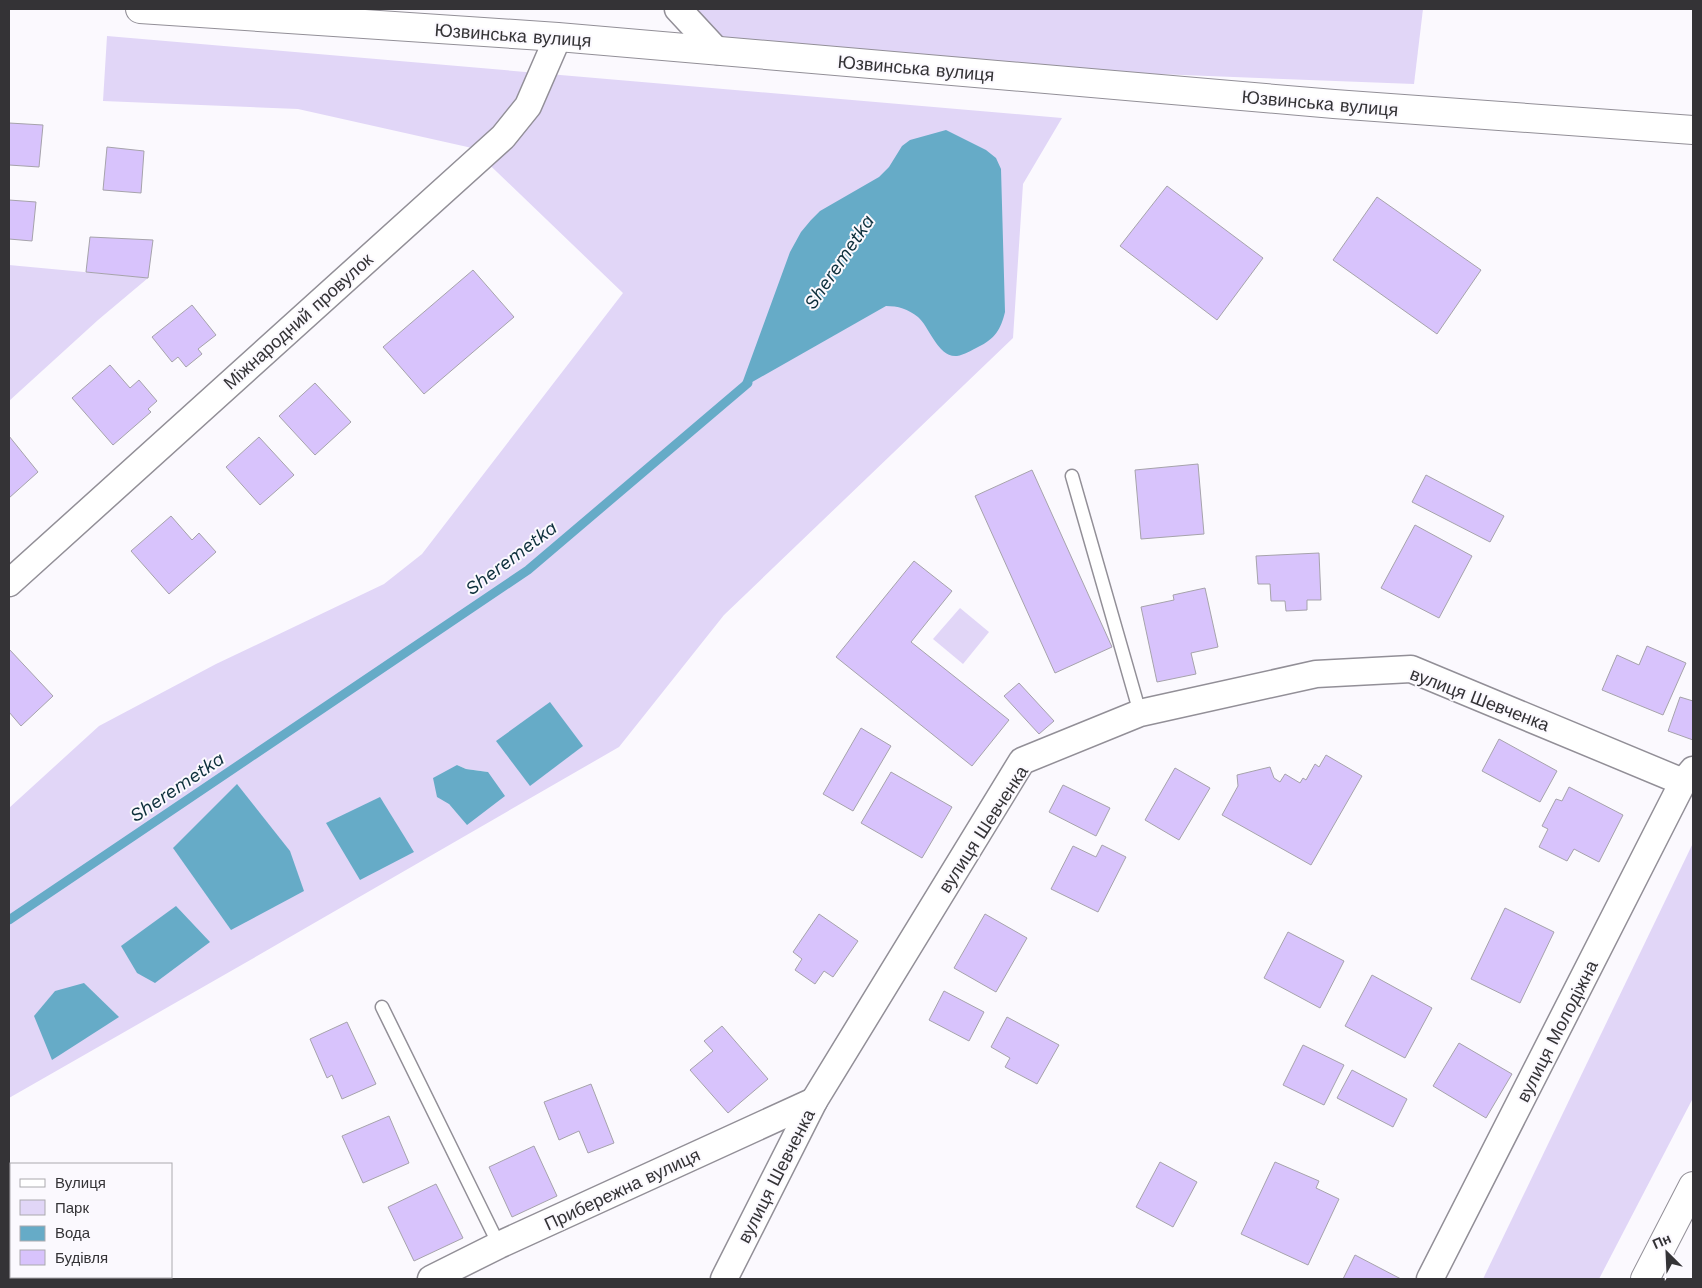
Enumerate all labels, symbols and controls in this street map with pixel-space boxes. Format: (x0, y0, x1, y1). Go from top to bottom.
street label: Юзвинська вулиця (434, 19, 592, 51)
street label: Юзвинська вулиця (837, 51, 995, 85)
street label: Юзвинська вулиця (1241, 86, 1399, 120)
water label: Sheremetka (799, 210, 879, 314)
street label: Міжнародний провулок (219, 248, 377, 394)
water label: Sheremetka (460, 516, 562, 600)
street label: вулиця Шевченка (1407, 663, 1553, 736)
water label: Sheremetka (125, 747, 229, 827)
street label: вулиця Шевченка (934, 761, 1032, 897)
street label: вулиця Молодіжна (1512, 956, 1602, 1105)
street label: вулиця Шевченка (733, 1105, 819, 1246)
street label: Прибережна вулиця (541, 1144, 703, 1234)
legend (10, 1163, 172, 1278)
text: Вулиця (55, 1174, 106, 1192)
text: Парк (55, 1199, 89, 1217)
text: Вода (55, 1224, 91, 1242)
north arrow (1642, 1228, 1692, 1278)
text: Пн (1650, 1230, 1673, 1252)
text: Будівля (55, 1249, 108, 1267)

